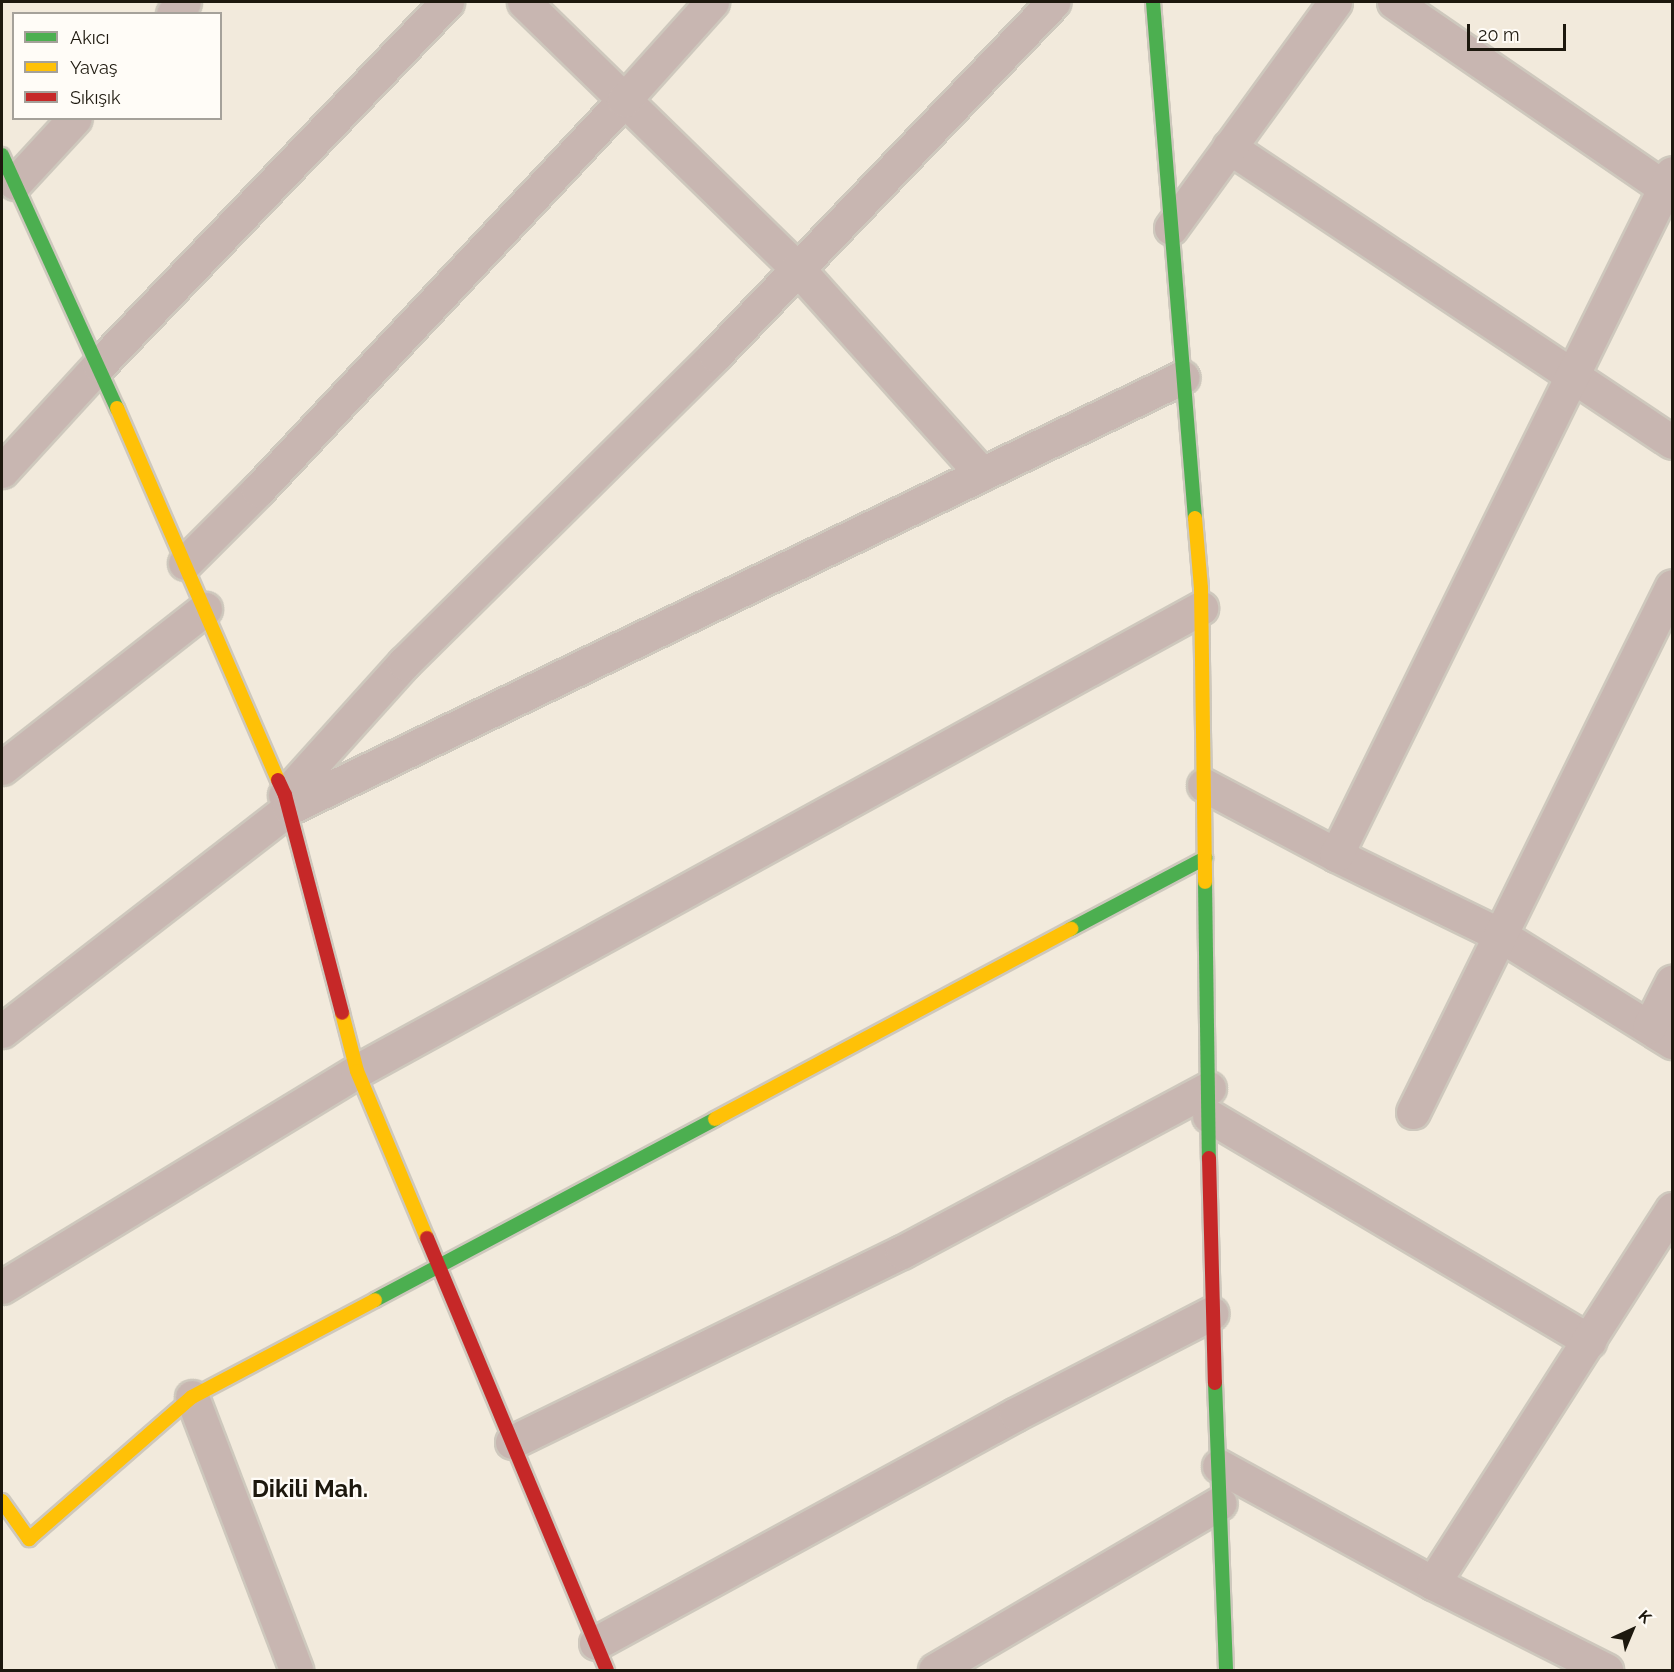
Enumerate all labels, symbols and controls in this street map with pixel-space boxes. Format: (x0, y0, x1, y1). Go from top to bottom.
legend (12, 12, 222, 120)
scale bar (1470, 12, 1569, 50)
text: 20 m (1478, 24, 1520, 45)
text: Akıcı (70, 27, 109, 48)
text: Yavaş (70, 57, 117, 78)
text: Sıkışık (70, 87, 120, 108)
district label: Dikili Mah. (252, 1475, 368, 1503)
north arrow (1602, 1600, 1662, 1660)
text: K (1634, 1606, 1655, 1627)

